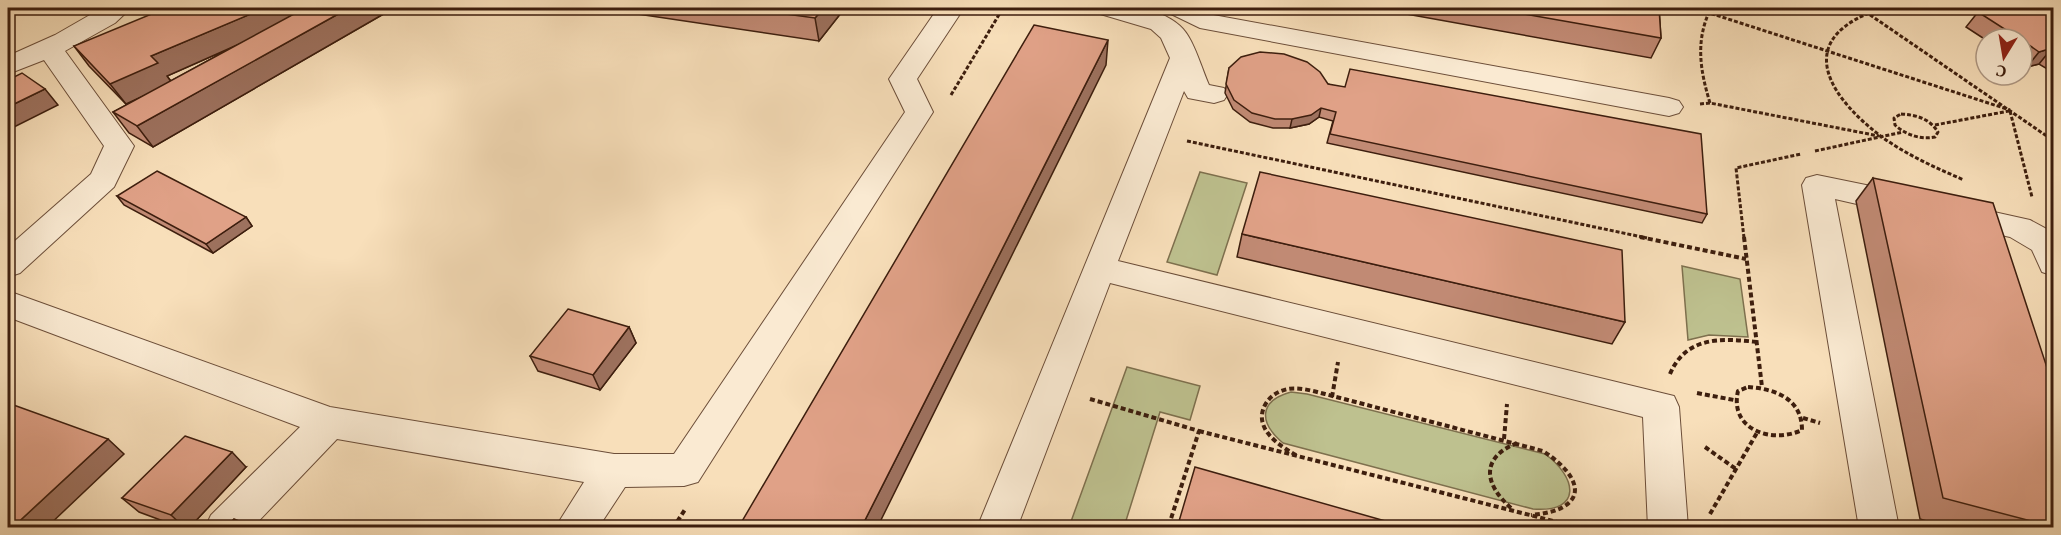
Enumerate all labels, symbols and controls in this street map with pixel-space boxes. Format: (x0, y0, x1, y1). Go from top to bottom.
north arrow (1974, 27, 2034, 87)
text: С (1994, 58, 2009, 82)

